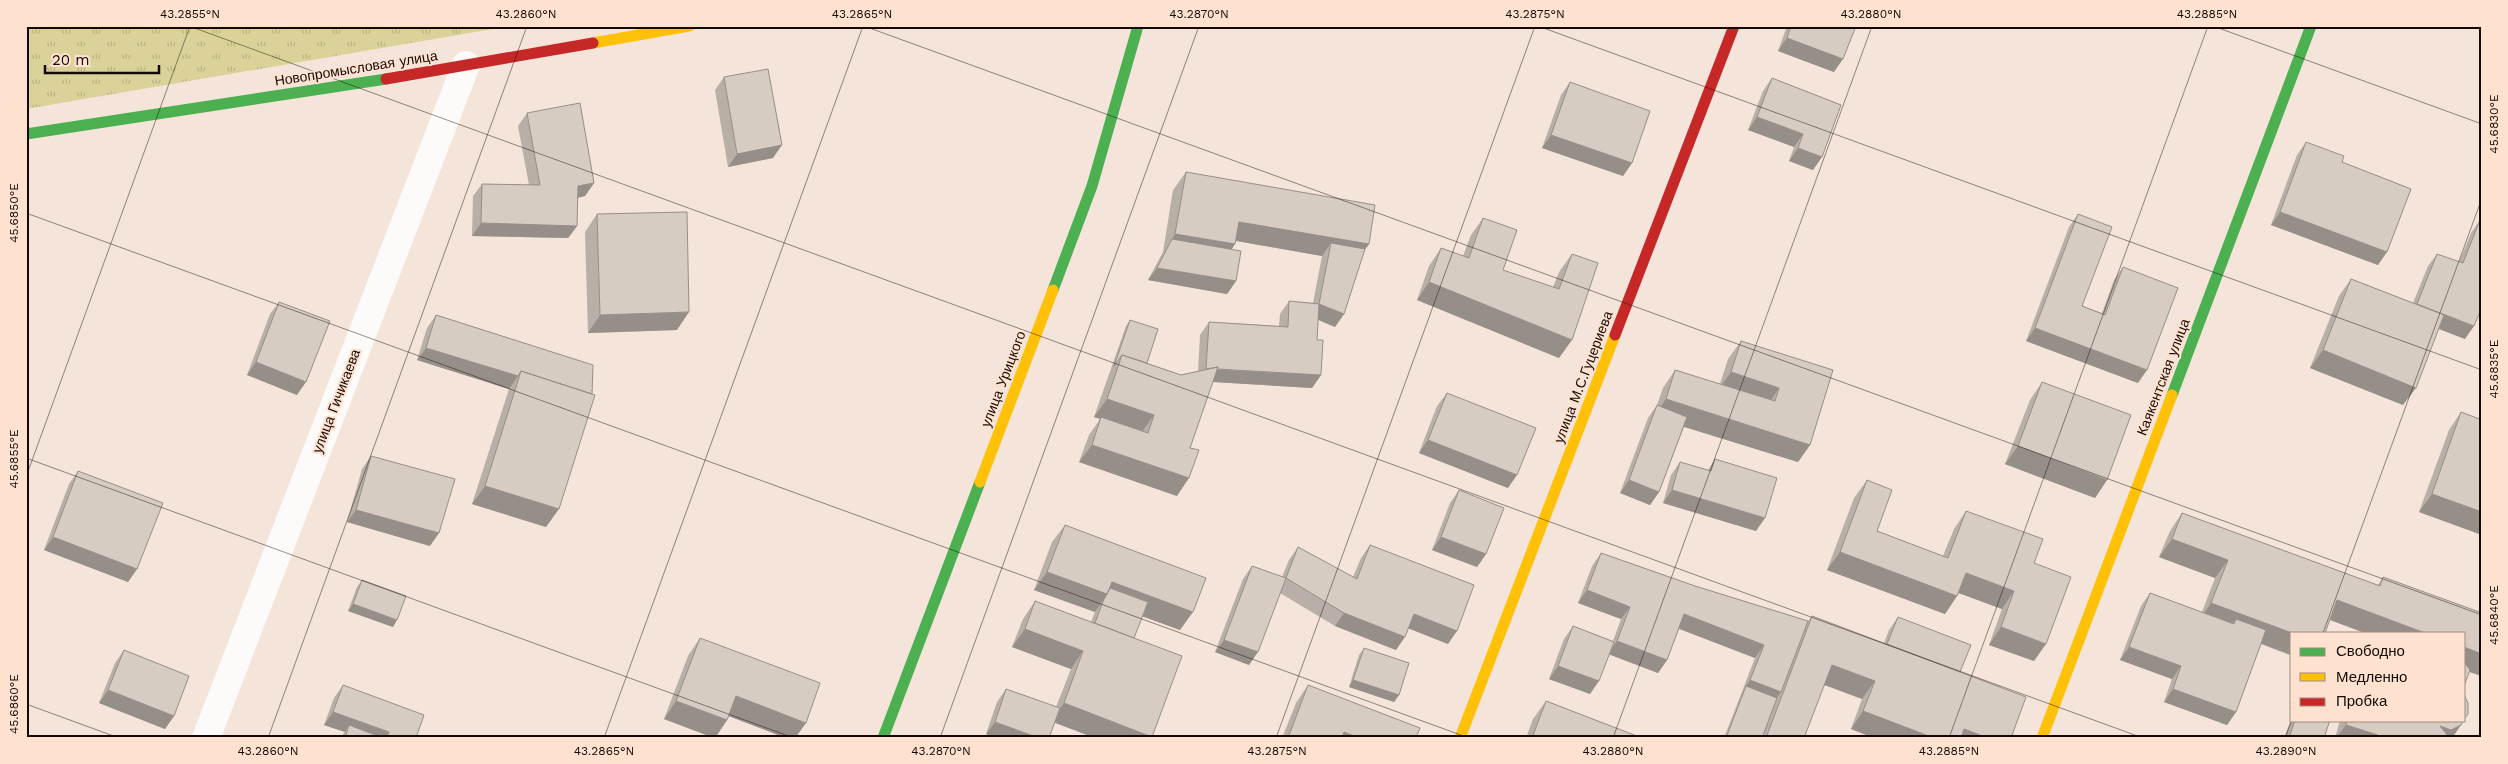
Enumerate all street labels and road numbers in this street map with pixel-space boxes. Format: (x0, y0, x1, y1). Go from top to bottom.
street label: Новопромысловая улица (273, 47, 439, 89)
street label: улица М.С.Гуцериева (1550, 308, 1616, 445)
street label: Каякентская улица (2133, 316, 2193, 438)
street label: улица Урицкого (977, 328, 1029, 429)
street label: улица Гичикаева (309, 347, 363, 455)

